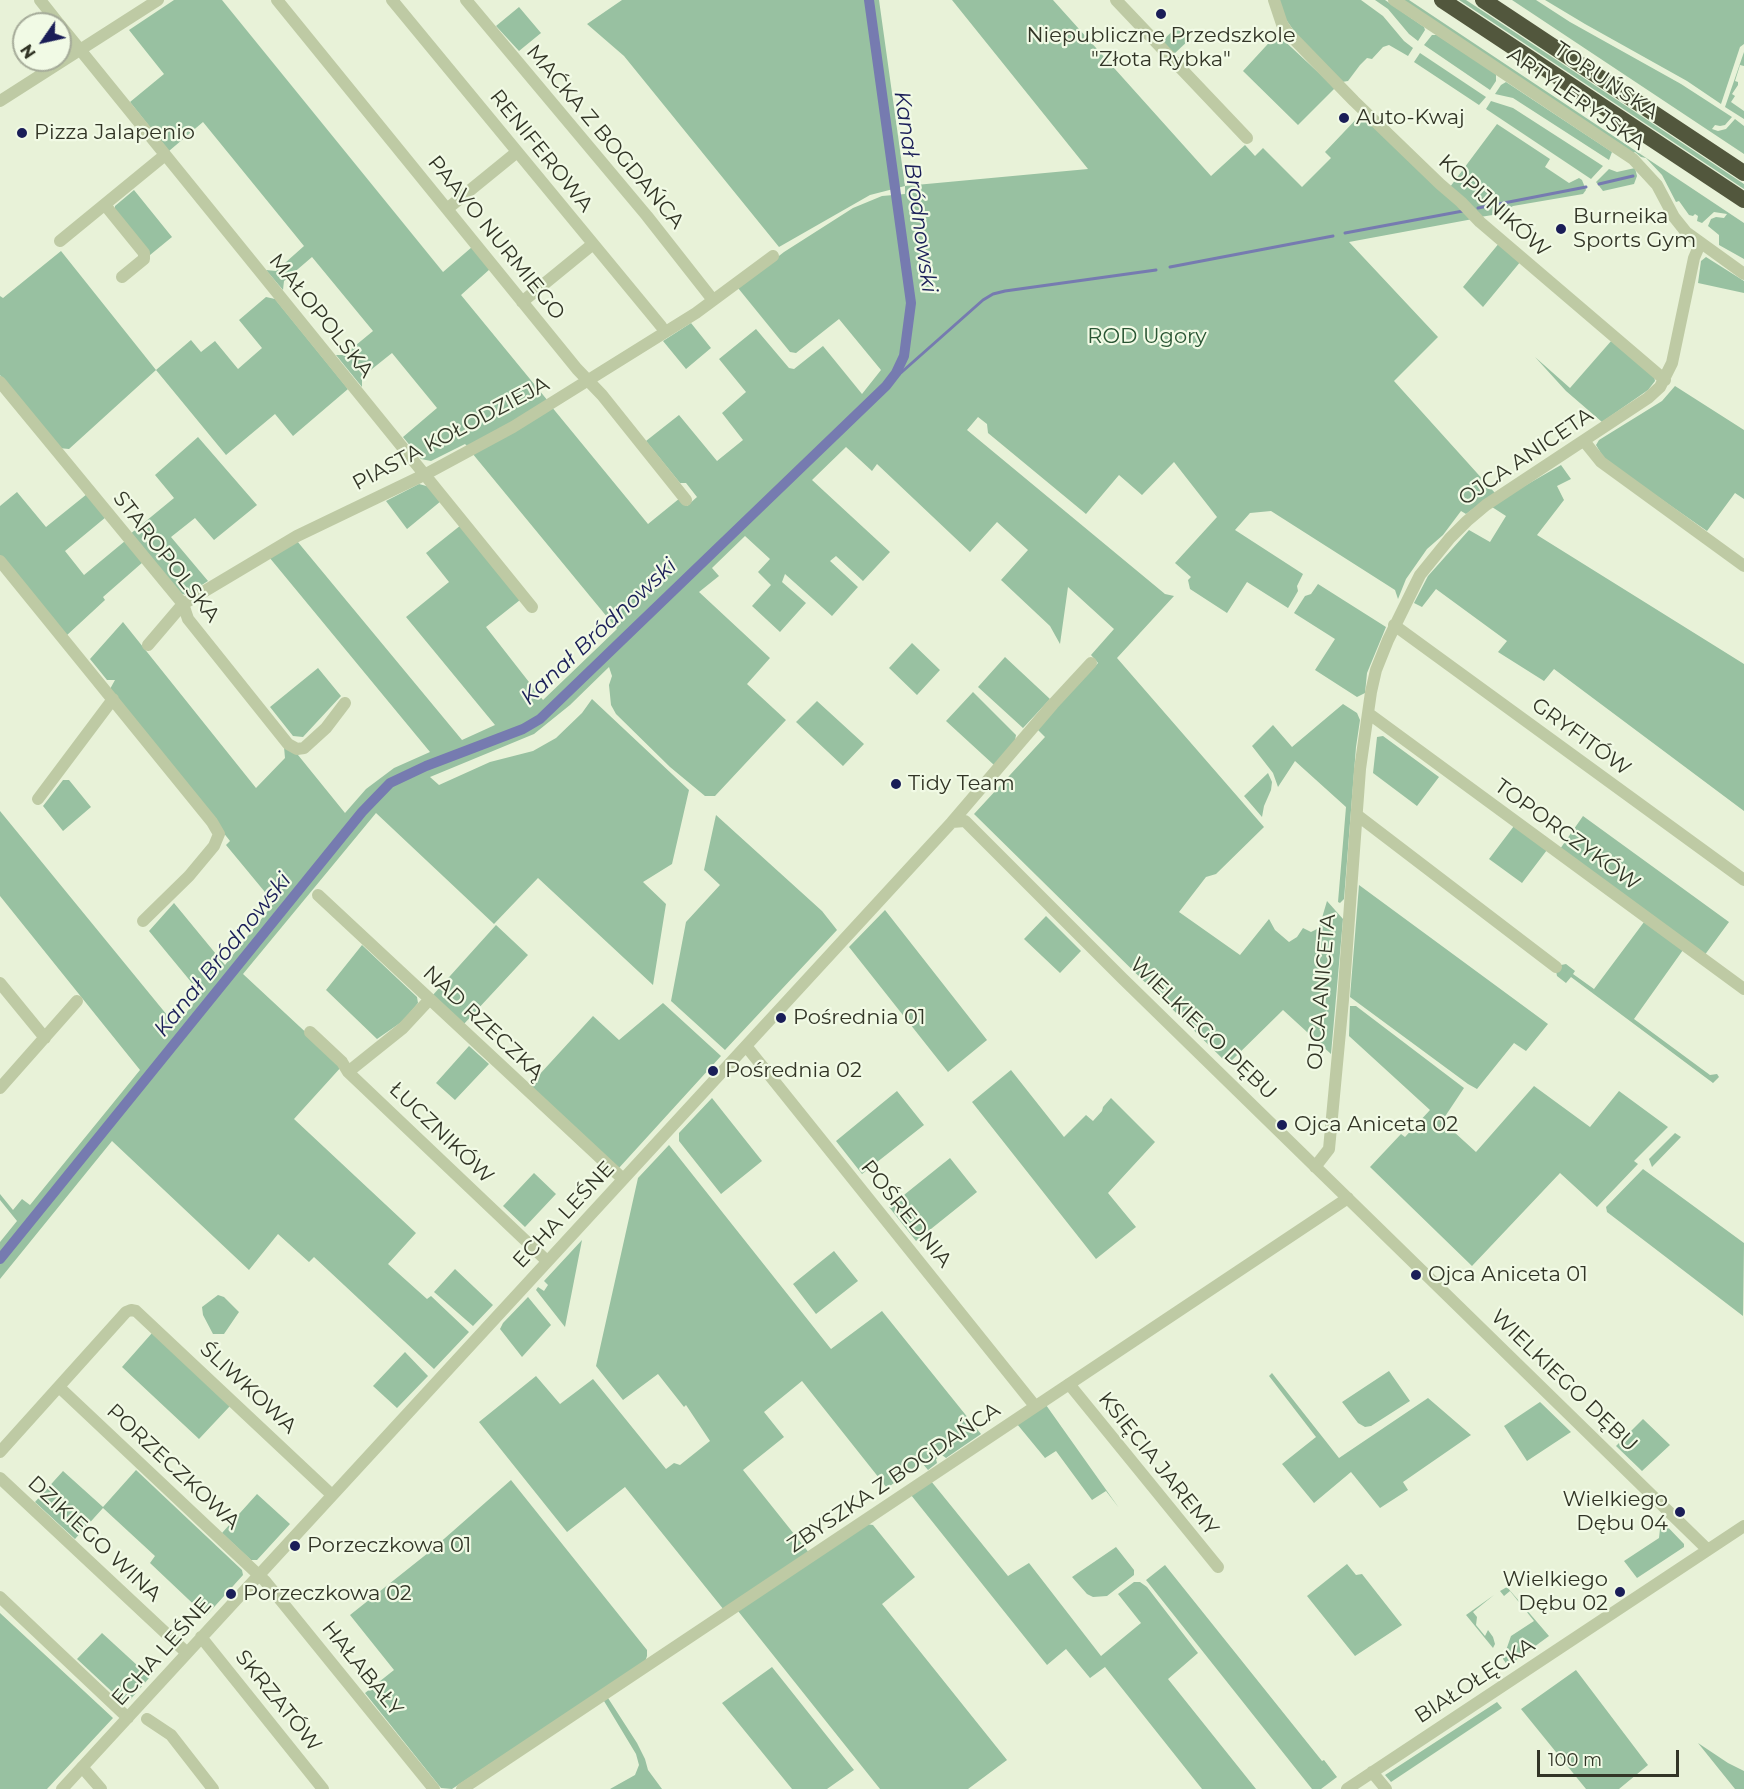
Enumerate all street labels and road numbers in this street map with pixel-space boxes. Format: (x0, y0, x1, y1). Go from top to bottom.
street label: TORUŃSKA (1549, 37, 1663, 125)
street label: MAĆKA Z BOGDAŃCA (521, 40, 689, 234)
street label: ARTYLERYJSKA (1502, 42, 1650, 156)
street label: RENIFEROWA (484, 85, 598, 217)
street label: KOPIJNIKÓW (1433, 149, 1555, 263)
street label: PAAVO NURMIEGO (422, 151, 570, 325)
street label: MAŁOPOLSKA (263, 249, 379, 383)
street label: PIASTA KOŁODZIEJA (348, 372, 554, 496)
street label: OJCA ANICETA (1454, 403, 1598, 511)
street label: STAROPOLSKA (107, 487, 225, 627)
street label: GRYFITÓW (1527, 693, 1635, 781)
street label: TOPORCZYKÓW (1489, 774, 1645, 896)
street label: OJCA ANICETA (1303, 913, 1341, 1071)
street label: WIELKIEGO DĘBU (1124, 952, 1282, 1106)
street label: NAD RZECZKĄ (417, 961, 549, 1085)
street label: ŁUCZNIKÓW (384, 1077, 498, 1189)
street label: POŚREDNIA (855, 1155, 957, 1273)
street label: ECHA LEŚNE (508, 1156, 620, 1274)
street label: WIELKIEGO DĘBU (1485, 1304, 1643, 1458)
street label: ŚLIWKOWA (194, 1337, 302, 1439)
street label: KSIĘCIA JAREMY (1092, 1387, 1224, 1541)
street label: ZBYSZKA Z BOGDAŃCA (783, 1397, 1005, 1559)
street label: PORZECZKOWA (101, 1399, 245, 1535)
street label: DZIKIEGO WINA (22, 1471, 166, 1607)
street label: ECHA LEŚNE (107, 1593, 217, 1711)
street label: HAŁABAŁY (316, 1616, 408, 1722)
street label: BIAŁOŁĘCKA (1410, 1633, 1540, 1729)
street label: SKRZATÓW (229, 1645, 327, 1757)

